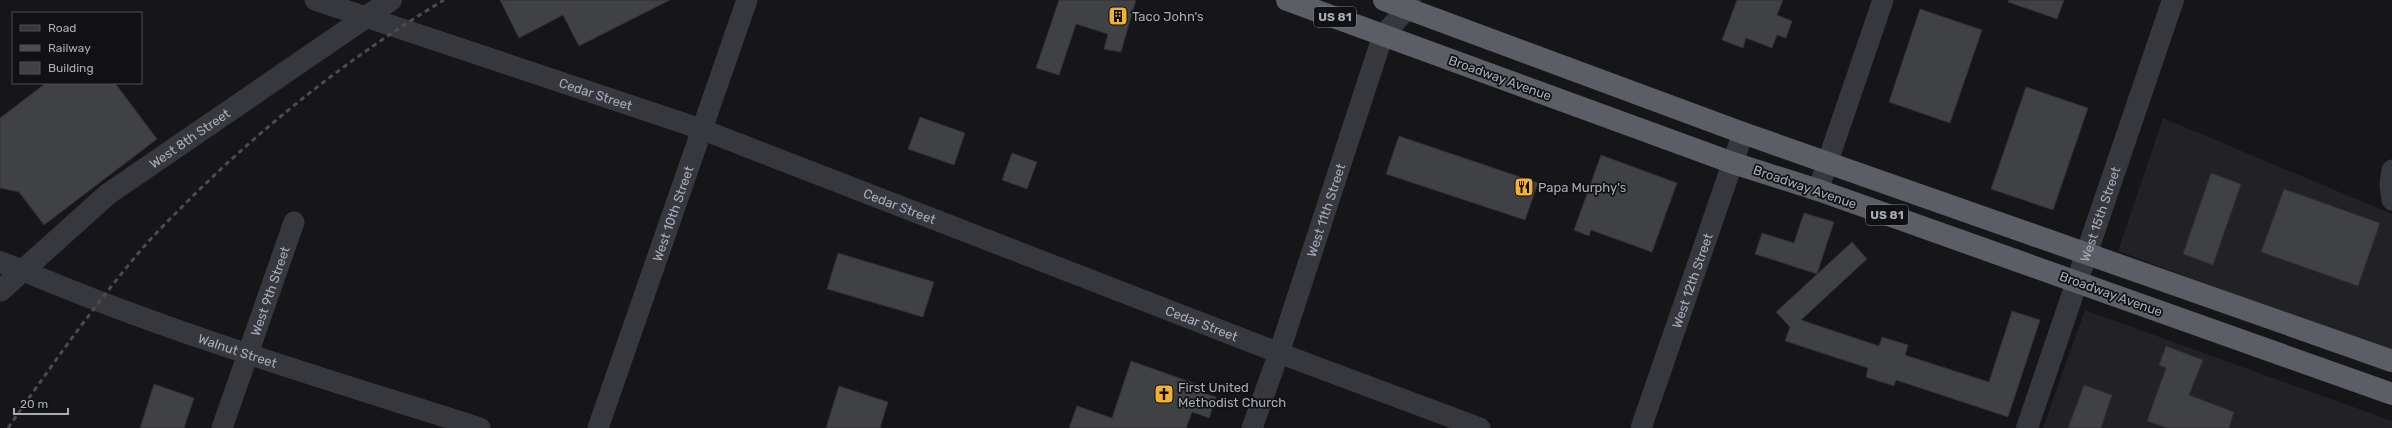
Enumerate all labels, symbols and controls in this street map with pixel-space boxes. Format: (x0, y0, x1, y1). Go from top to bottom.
building icon: Taco John's (1107, 5, 1129, 27)
road number: US 81 (1314, 7, 1356, 27)
place label: Taco John's (1132, 9, 1204, 24)
legend (12, 12, 142, 84)
text: Road (48, 21, 76, 35)
text: Railway (48, 41, 91, 55)
street label: Broadway Avenue (1447, 52, 1553, 104)
text: Building (48, 61, 94, 75)
street label: Cedar Street (557, 75, 634, 113)
street label: West 8th Street (146, 105, 233, 171)
street label: West 11th Street (1303, 162, 1348, 259)
street label: Broadway Avenue (1751, 162, 1859, 212)
street label: West 10th Street (649, 164, 696, 263)
street label: West 15th Street (2077, 165, 2123, 264)
restaurant icon: Papa Murphy's (1513, 176, 1535, 198)
place label: Papa Murphy's (1538, 180, 1627, 195)
street label: Cedar Street (861, 185, 938, 227)
road number: US 81 (1866, 205, 1908, 225)
street label: West 12th Street (1669, 231, 1715, 330)
street label: West 9th Street (247, 244, 292, 338)
street label: Broadway Avenue (2058, 268, 2164, 320)
street label: Cedar Street (1163, 302, 1240, 344)
street label: Walnut Street (196, 330, 279, 371)
place label: First United Methodist Church (1178, 380, 1286, 410)
church icon: First United Methodist Church (1153, 383, 1175, 405)
scale bar (14, 390, 68, 416)
text: 20 m (20, 397, 48, 411)

